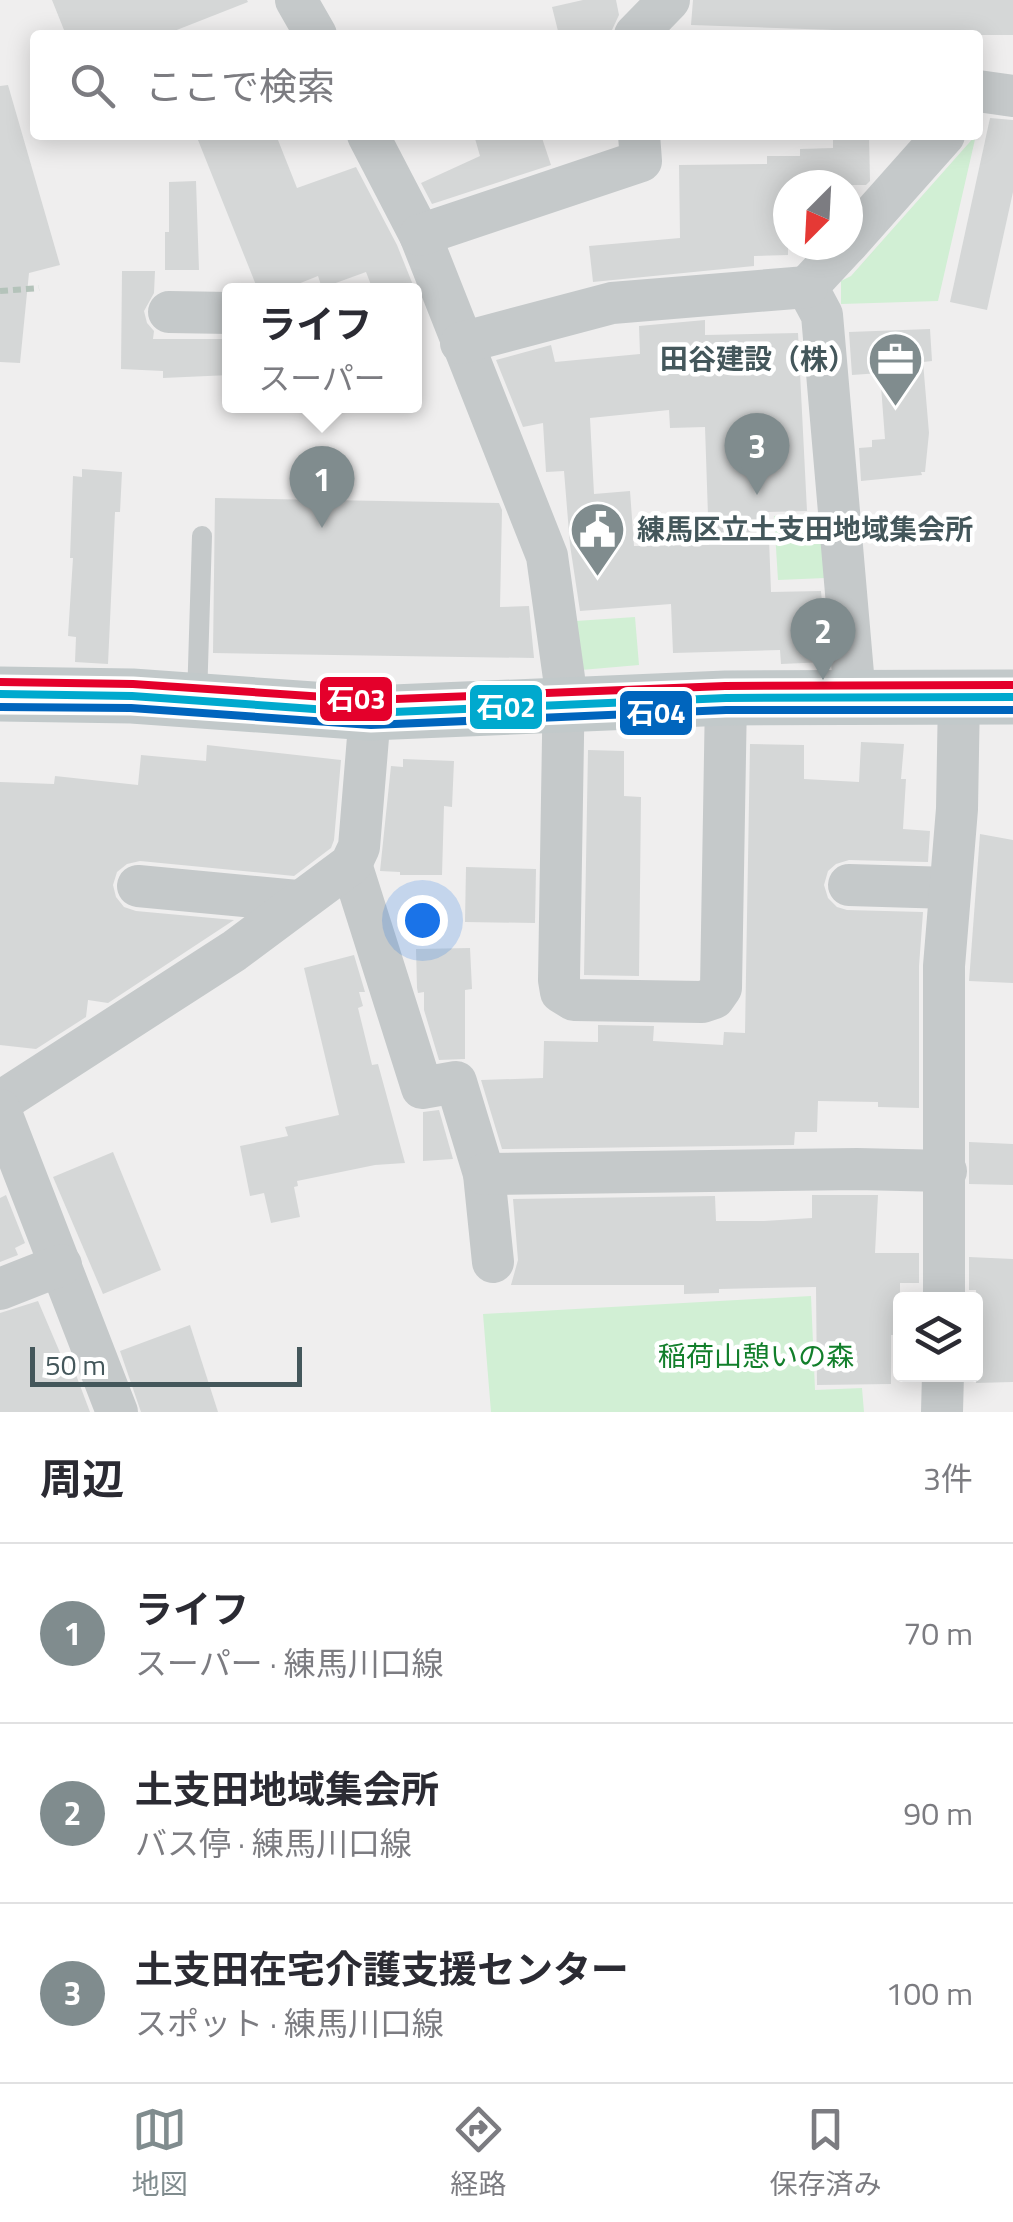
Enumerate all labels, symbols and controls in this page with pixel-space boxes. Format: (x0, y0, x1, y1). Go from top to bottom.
search box (30, 30, 983, 140)
text: ここで検索 (145, 57, 335, 115)
icon: search (65, 58, 120, 113)
north arrow (773, 170, 863, 260)
popup (222, 283, 422, 413)
text: ライフ (258, 295, 372, 353)
office icon: 田谷建設（株） (865, 329, 925, 408)
place label: 田谷建設（株） (660, 337, 856, 380)
text: スーパー (258, 354, 386, 402)
pin: 3 (724, 412, 790, 495)
pin: 1 (290, 446, 354, 528)
public building icon: 練馬区立土支田地域集会所 (568, 499, 628, 578)
place label: 練馬区立土支田地域集会所 (637, 507, 973, 550)
pin: 2 (790, 598, 856, 680)
line badge: 石03 (318, 675, 394, 723)
text: 石03 (326, 677, 386, 720)
line badge: 石02 (468, 683, 544, 731)
text: 石02 (476, 685, 536, 728)
line badge: 石04 (618, 689, 694, 737)
text: 石04 (626, 691, 686, 734)
your location (397, 895, 448, 946)
map controls (893, 1292, 983, 1382)
button: layers (893, 1292, 983, 1382)
park label: 稲荷山憩いの森 (658, 1334, 854, 1377)
scale bar (30, 1342, 302, 1386)
text: 50 m (45, 1343, 106, 1386)
text: 周辺 (40, 1446, 124, 1510)
text: 3件 (923, 1454, 973, 1502)
text: ライフ (135, 1580, 249, 1638)
text: 1 (64, 1609, 81, 1657)
text: 70 m (903, 1609, 973, 1657)
text: スーパー · 練馬川口線 (135, 1639, 444, 1687)
text: 土支田地域集会所 (135, 1760, 439, 1818)
text: 2 (64, 1789, 81, 1837)
text: 90 m (903, 1789, 973, 1837)
text: バス停 · 練馬川口線 (135, 1819, 412, 1867)
text: 土支田在宅介護支援センター (135, 1940, 629, 1998)
text: 3 (64, 1969, 81, 2017)
text: 100 m (885, 1969, 973, 2017)
text: スポット · 練馬川口線 (135, 1999, 444, 2047)
tab: 地図 (131, 2102, 188, 2205)
tab: 経路 (450, 2102, 507, 2205)
tab: 保存済み (769, 2102, 882, 2205)

